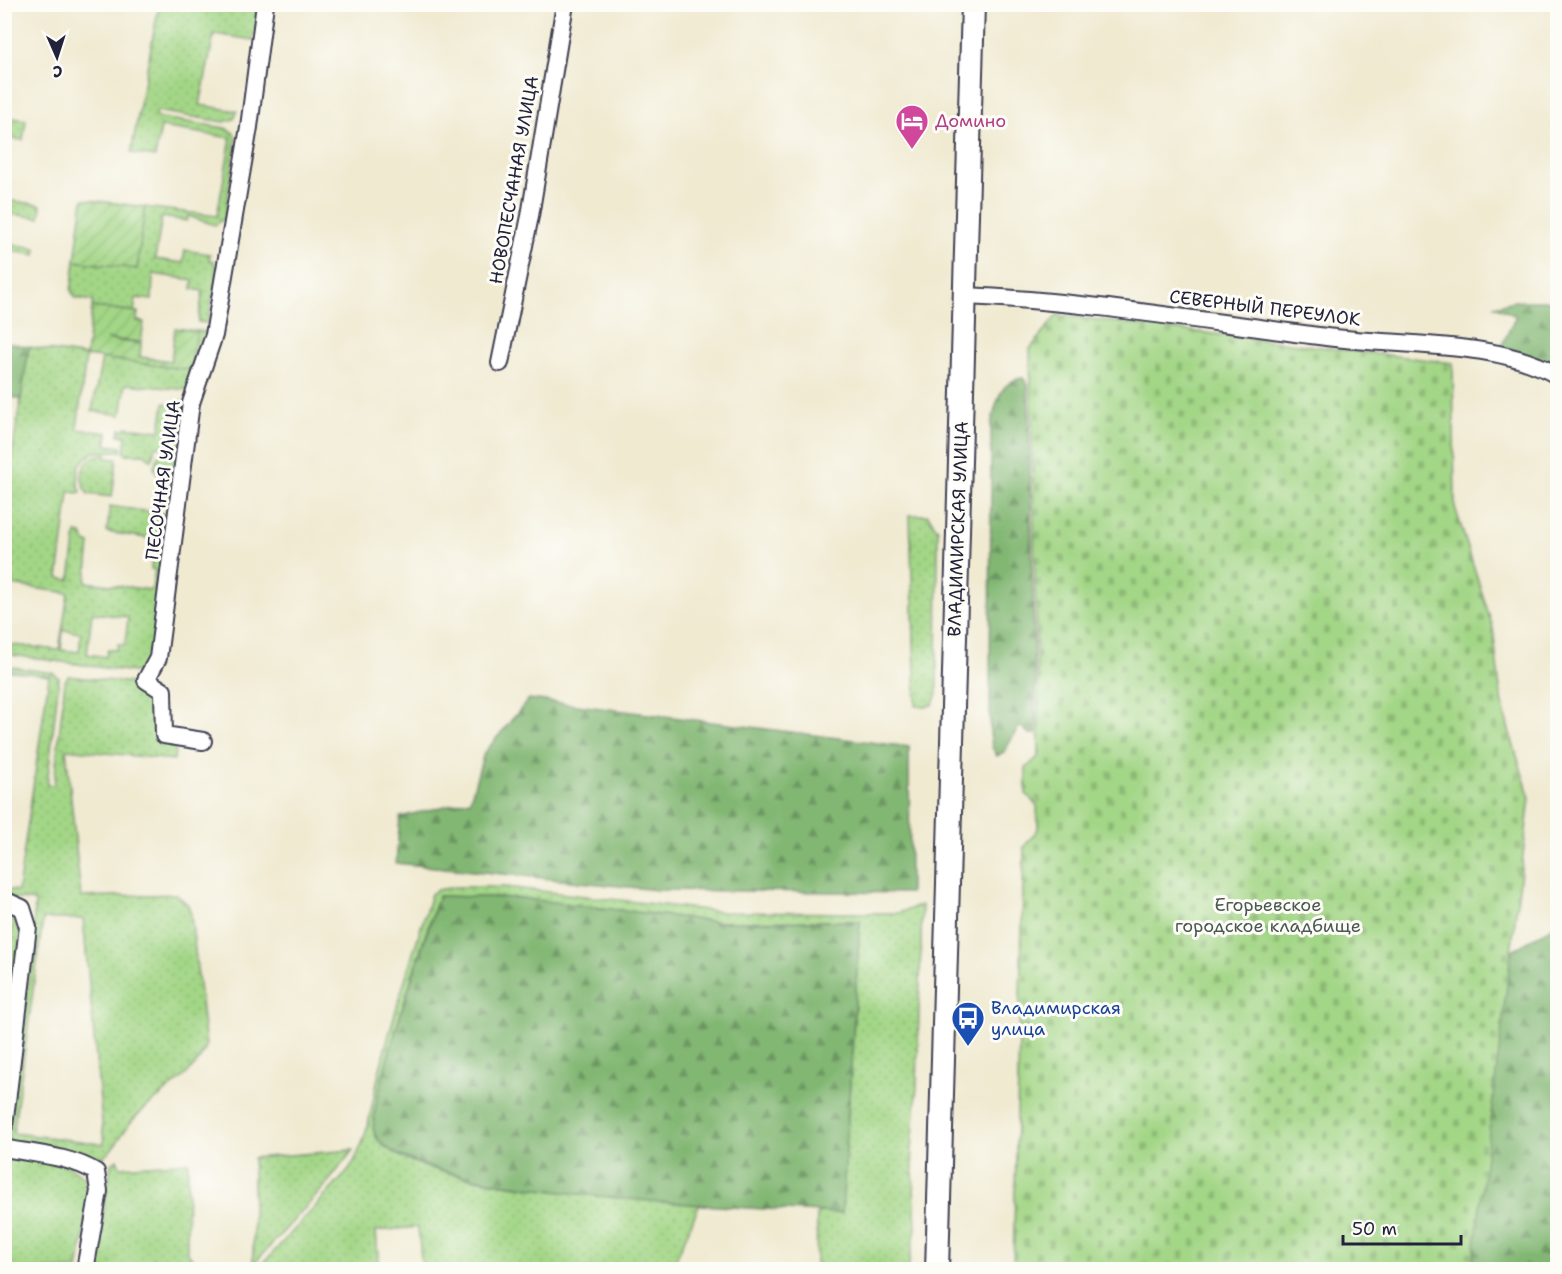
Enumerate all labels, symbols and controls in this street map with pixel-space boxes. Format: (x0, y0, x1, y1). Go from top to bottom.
north arrow (27, 27, 87, 87)
text: С (52, 61, 63, 82)
street label: НОВОПЕСЧАНАЯ УЛИЦА (484, 74, 544, 286)
hotel icon: Домино (894, 103, 930, 150)
place label: Домино (935, 109, 1006, 133)
street label: СЕВЕРНЫЙ ПЕРЕУЛОК (1168, 284, 1362, 332)
street label: ПЕСОЧНАЯ УЛИЦА (140, 398, 186, 562)
street label: ВЛАДИМИРСКАЯ УЛИЦА (942, 421, 974, 637)
park label: Егорьевское городское кладбище (1175, 893, 1361, 938)
place label: Владимирская улица (991, 996, 1121, 1041)
bus stop icon: Владимирская улица (950, 1000, 986, 1047)
scale bar (1343, 1208, 1462, 1246)
text: 50 m (1352, 1217, 1397, 1241)

